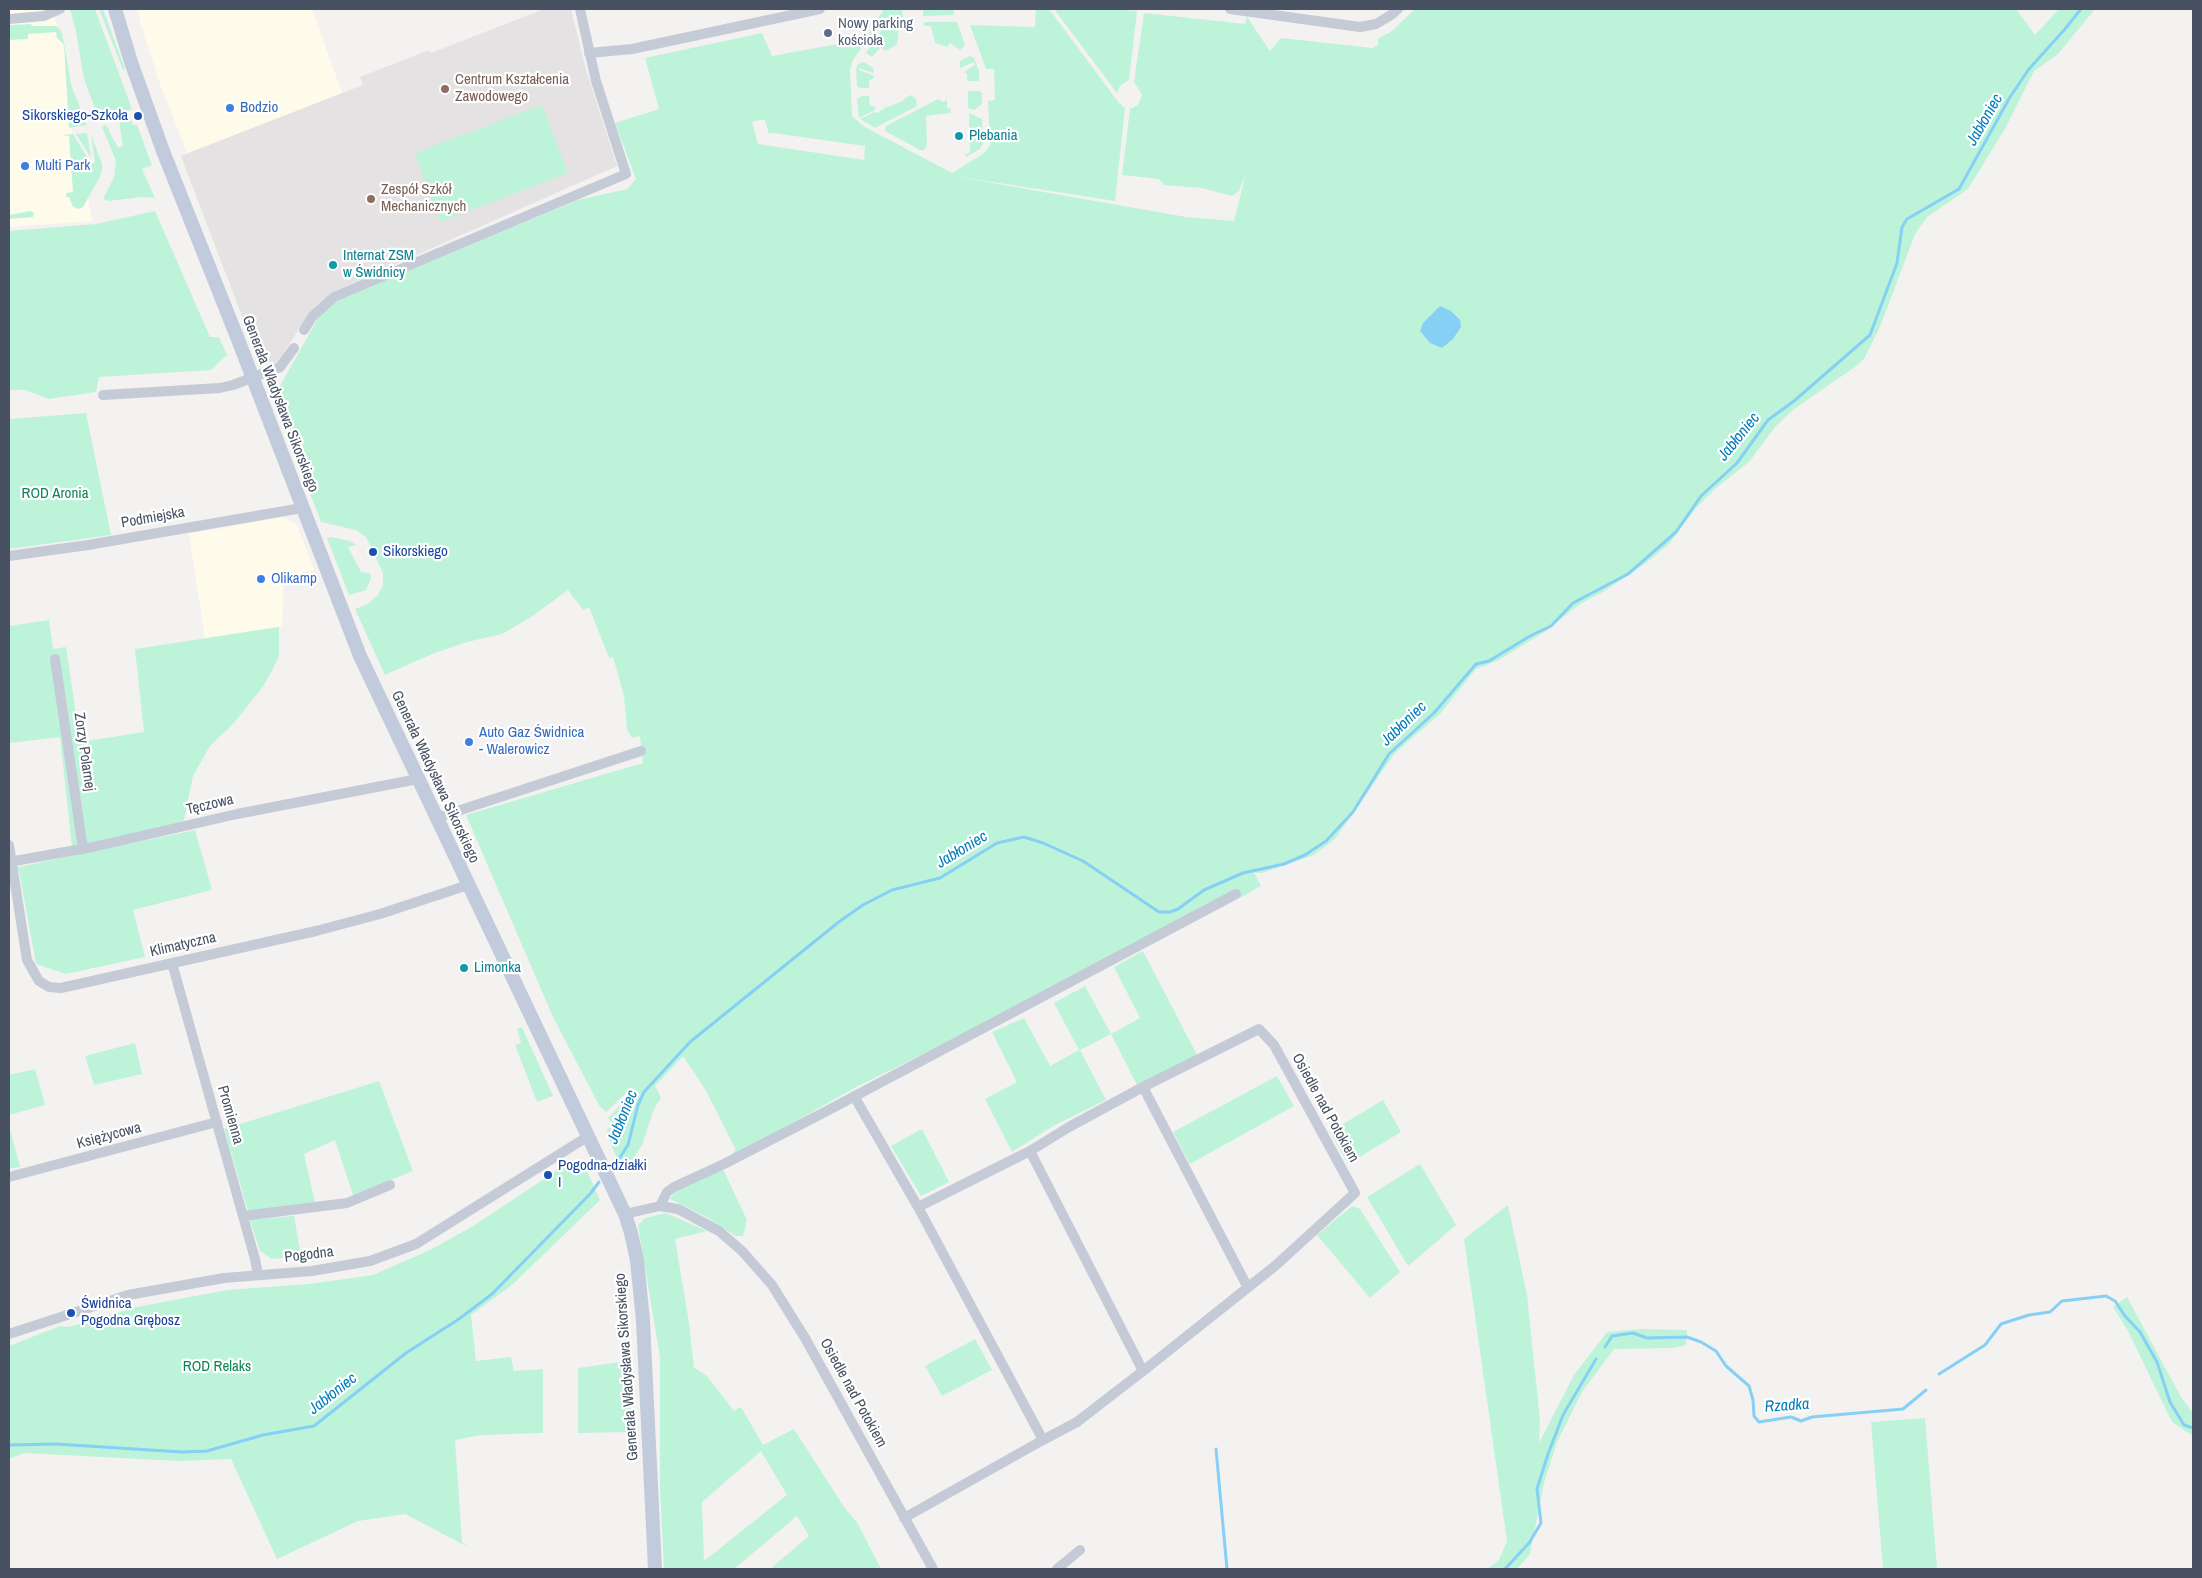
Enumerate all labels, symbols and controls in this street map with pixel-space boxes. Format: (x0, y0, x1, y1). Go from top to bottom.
place label: Nowy parking kościoła (838, 15, 913, 50)
marker: Nowy parking kościoła (822, 27, 834, 39)
place label: Centrum Kształcenia Zawodowego (455, 71, 569, 106)
marker: Centrum Kształcenia Zawodowego (439, 83, 451, 95)
water label: Jabłoniec (1963, 91, 2007, 149)
place label: Bodzio (240, 99, 278, 117)
marker: Bodzio (224, 102, 236, 114)
place label: Sikorskiego-Szkoła (22, 107, 128, 125)
marker: Sikorskiego-Szkoła (132, 110, 144, 122)
place label: Plebania (969, 127, 1018, 145)
marker: Plebania (953, 130, 965, 142)
place label: Multi Park (35, 157, 90, 175)
marker: Multi Park (19, 160, 31, 172)
place label: Zespół Szkół Mechanicznych (381, 181, 466, 216)
marker: Zespół Szkół Mechanicznych (365, 193, 377, 205)
place label: Internat ZSM w Świdnicy (343, 247, 414, 282)
marker: Internat ZSM w Świdnicy (327, 259, 339, 271)
street label: Generała Władysława Sikorskiego (238, 313, 322, 495)
water label: Jabłoniec (1714, 409, 1764, 465)
park label: ROD Aronia (22, 485, 88, 503)
street label: Podmiejska (120, 504, 186, 532)
place label: Sikorskiego (383, 543, 448, 561)
marker: Sikorskiego (367, 546, 379, 558)
place label: Olikamp (271, 570, 317, 588)
marker: Olikamp (255, 573, 267, 585)
street label: Generała Władysława Sikorskiego (387, 688, 483, 866)
water label: Jabłoniec (1377, 698, 1431, 750)
street label: Zorzy Polarnej (70, 711, 98, 793)
place label: Auto Gaz Świdnica - Walerowicz (479, 724, 584, 759)
marker: Auto Gaz Świdnica - Walerowicz (463, 736, 475, 748)
street label: Tęczowa (185, 791, 235, 819)
water label: Jabłoniec (933, 827, 991, 873)
street label: Klimatyczna (148, 929, 218, 961)
place label: Limonka (474, 959, 521, 977)
marker: Limonka (458, 962, 470, 974)
street label: Osiedle nad Potokiem (1288, 1050, 1362, 1166)
street label: Promienna (213, 1084, 247, 1146)
water label: Jabłoniec (604, 1087, 642, 1147)
street label: Księżycowa (75, 1119, 143, 1153)
place label: Pogodna-działki I (558, 1157, 647, 1192)
marker: Pogodna-działki I (542, 1169, 554, 1181)
street label: Pogodna (283, 1243, 335, 1267)
street label: Generała Władysława Sikorskiego (611, 1273, 643, 1461)
place label: Świdnica Pogodna Grębosz (81, 1295, 180, 1330)
marker: Świdnica Pogodna Grębosz (65, 1307, 77, 1319)
street label: Osiedle nad Potokiem (816, 1335, 890, 1451)
park label: ROD Relaks (183, 1358, 251, 1376)
water label: Jabłoniec (305, 1369, 361, 1419)
water label: Rzadka (1764, 1395, 1810, 1417)

